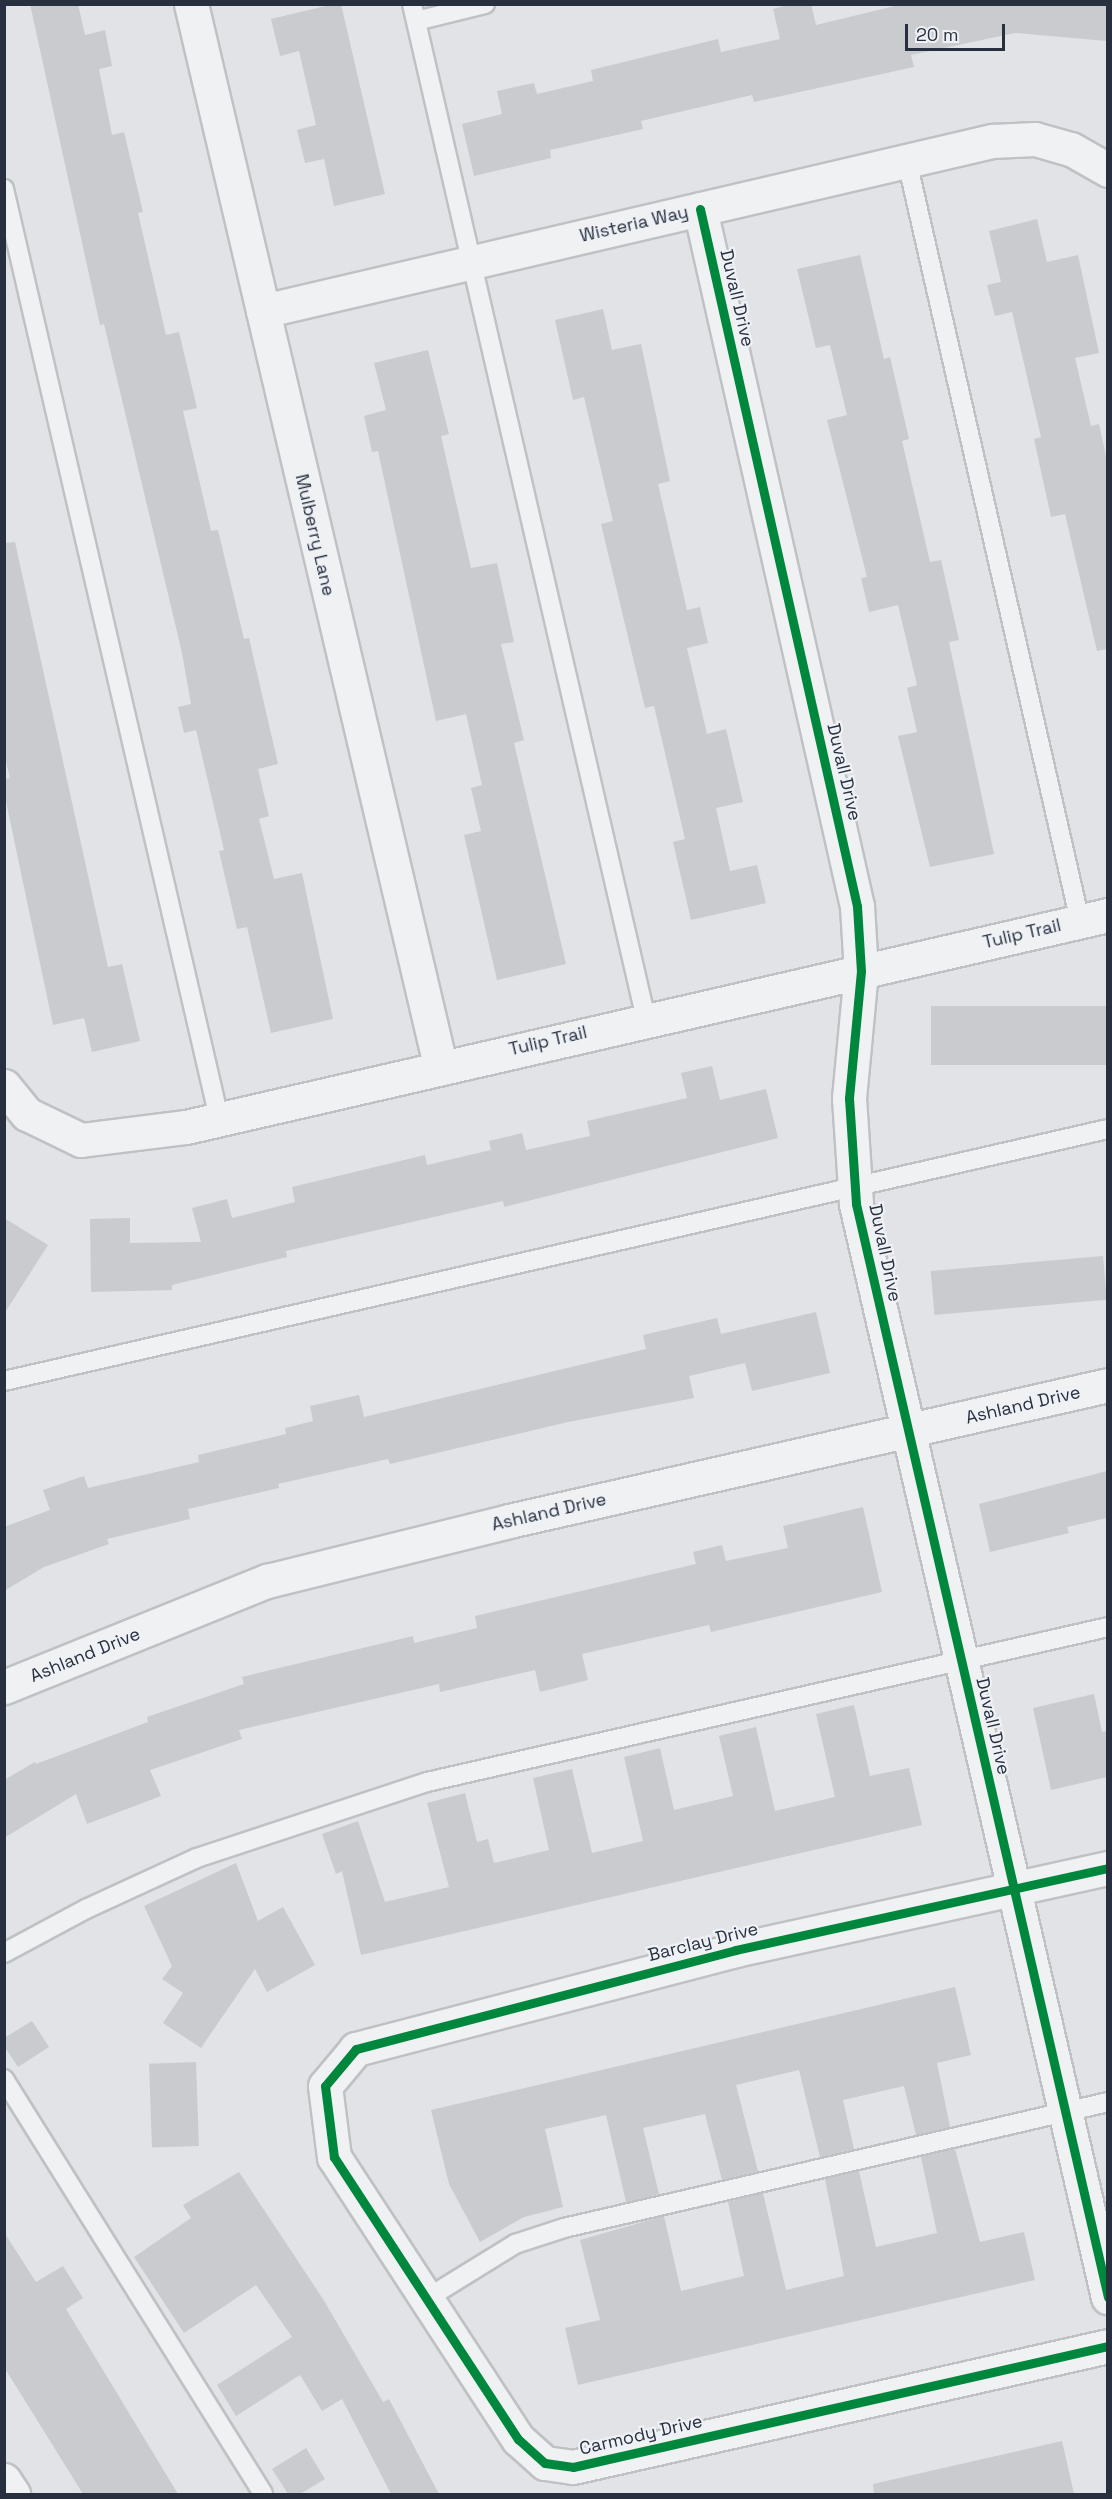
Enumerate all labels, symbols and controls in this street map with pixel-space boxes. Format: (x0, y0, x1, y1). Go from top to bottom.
scale bar (908, 12, 1008, 50)
text: 20 m (916, 23, 959, 46)
street label: Wisteria Way (578, 201, 690, 247)
street label: Duvall Drive (715, 247, 759, 349)
street label: Mulberry Lane (290, 472, 340, 598)
street label: Duvall Drive (822, 721, 866, 823)
street label: Tulip Trail (981, 914, 1063, 954)
street label: Tulip Trail (507, 1021, 589, 1061)
street label: Duvall Drive (864, 1202, 906, 1304)
street label: Ashland Drive (964, 1381, 1082, 1429)
street label: Ashland Drive (490, 1488, 608, 1536)
street label: Ashland Drive (27, 1623, 143, 1687)
street label: Duvall Drive (971, 1675, 1015, 1777)
street label: Barclay Drive (646, 1918, 760, 1966)
street label: Carmody Drive (577, 2410, 705, 2460)

